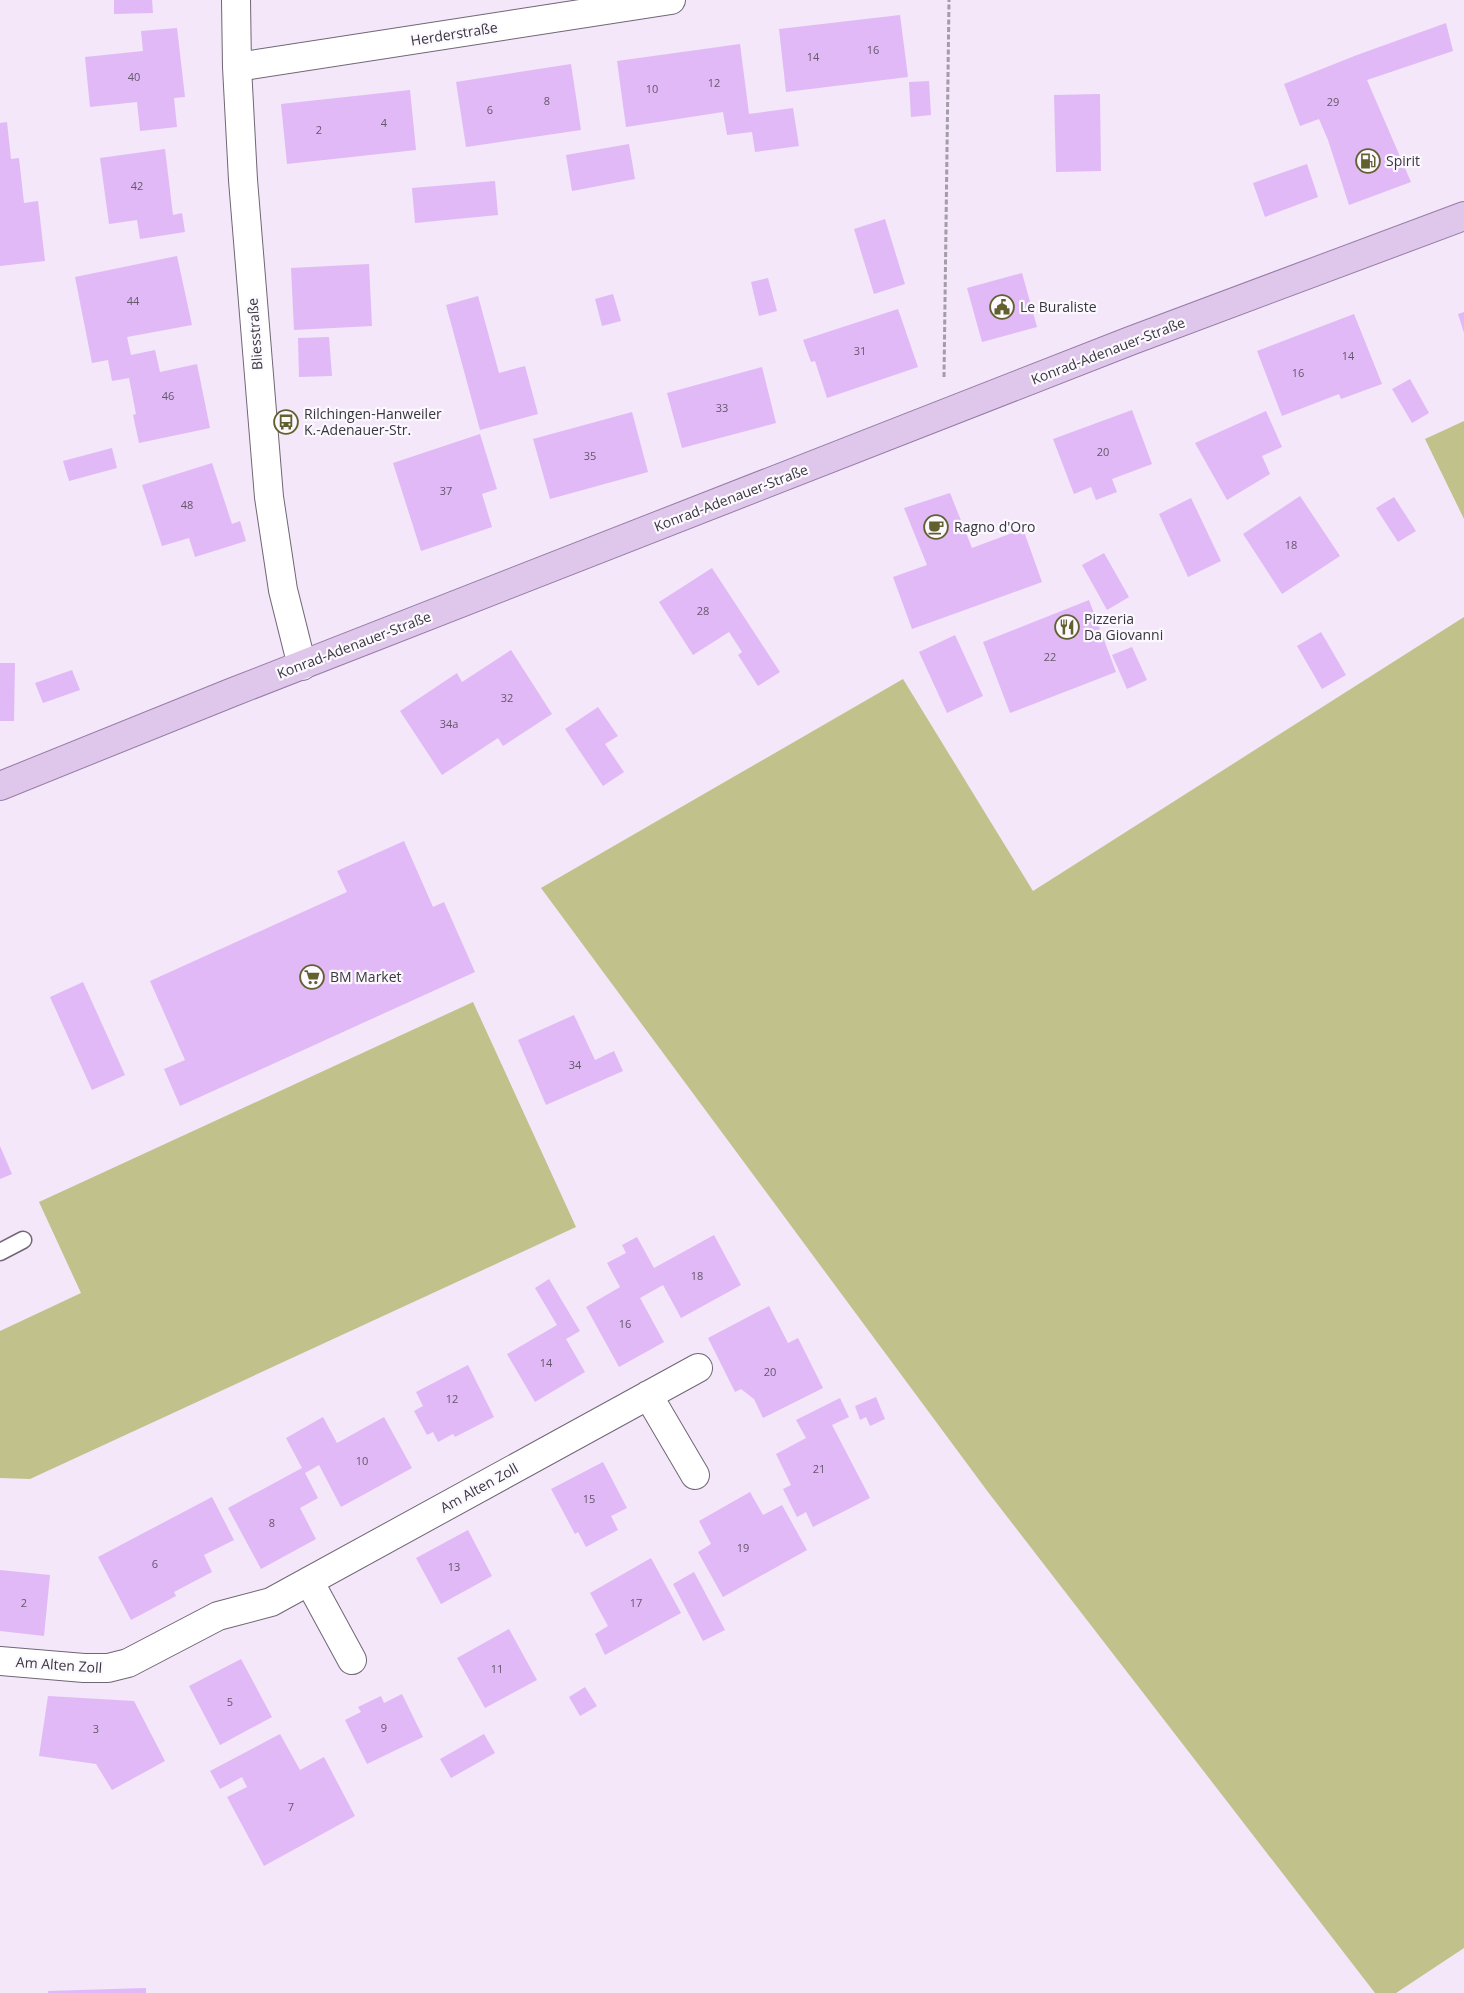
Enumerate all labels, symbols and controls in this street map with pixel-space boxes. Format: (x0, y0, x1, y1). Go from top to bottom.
street label: Herderstraße (409, 17, 499, 50)
house number: 16 (867, 42, 879, 57)
house number: 14 (807, 49, 820, 64)
house number: 40 (128, 69, 140, 84)
house number: 12 (708, 75, 720, 90)
house number: 10 (646, 81, 658, 96)
house number: 8 (544, 93, 550, 108)
house number: 29 (1327, 94, 1339, 109)
house number: 6 (487, 102, 493, 117)
house number: 4 (381, 115, 388, 130)
house number: 2 (316, 122, 322, 137)
fuel station icon: Spirit (1355, 148, 1381, 174)
place label: Spirit (1386, 151, 1420, 170)
house number: 42 (131, 178, 143, 193)
house number: 44 (127, 293, 140, 308)
public building icon: Le Buraliste (989, 294, 1015, 320)
street label: Bliesstraße (242, 297, 267, 371)
place label: Le Buraliste (1020, 297, 1097, 316)
street label: Konrad-Adenauer-Straße (1028, 312, 1188, 389)
house number: 31 (854, 343, 866, 358)
house number: 14 (1342, 348, 1355, 363)
house number: 16 (1292, 365, 1304, 380)
house number: 46 (162, 388, 174, 403)
house number: 33 (716, 400, 728, 415)
place label: Rilchingen-Hanweiler K.-Adenauer-Str. (304, 404, 442, 439)
bus stop icon: Rilchingen-Hanweiler K.-Adenauer-Str. (273, 409, 299, 435)
house number: 20 (1097, 444, 1109, 459)
house number: 35 (584, 448, 596, 463)
street label: Konrad-Adenauer-Straße (651, 459, 811, 536)
house number: 37 (440, 483, 452, 498)
house number: 48 (181, 497, 193, 512)
cafe icon: Ragno d'Oro (923, 514, 949, 540)
place label: Ragno d'Oro (954, 517, 1035, 536)
house number: 18 (1285, 537, 1297, 552)
house number: 28 (697, 603, 709, 618)
street label: Konrad-Adenauer-Straße (274, 606, 434, 683)
place label: Pizzeria Da Giovanni (1084, 609, 1163, 644)
restaurant icon: Pizzeria Da Giovanni (1054, 614, 1080, 640)
house number: 22 (1044, 649, 1056, 664)
house number: 32 (501, 690, 513, 705)
house number: 34a (440, 716, 458, 731)
supermarket icon: BM Market (299, 964, 325, 990)
place label: BM Market (330, 967, 402, 986)
house number: 34 (569, 1057, 582, 1072)
house number: 18 (691, 1268, 703, 1283)
house number: 16 (619, 1316, 631, 1331)
house number: 14 (540, 1355, 553, 1370)
house number: 20 (764, 1364, 776, 1379)
house number: 12 (446, 1391, 458, 1406)
house number: 10 (356, 1453, 368, 1468)
street label: Am Alten Zoll (436, 1458, 521, 1517)
house number: 21 (813, 1461, 825, 1476)
house number: 15 (583, 1491, 595, 1506)
house number: 8 (269, 1515, 275, 1530)
house number: 19 (737, 1540, 749, 1555)
house number: 6 (152, 1556, 158, 1571)
house number: 13 (448, 1559, 460, 1574)
house number: 2 (21, 1595, 27, 1610)
house number: 17 (630, 1595, 642, 1610)
street label: Am Alten Zoll (15, 1652, 103, 1677)
house number: 11 (491, 1661, 503, 1676)
house number: 5 (227, 1694, 233, 1709)
house number: 9 (381, 1720, 387, 1735)
house number: 3 (93, 1721, 99, 1736)
house number: 7 (288, 1799, 294, 1814)

